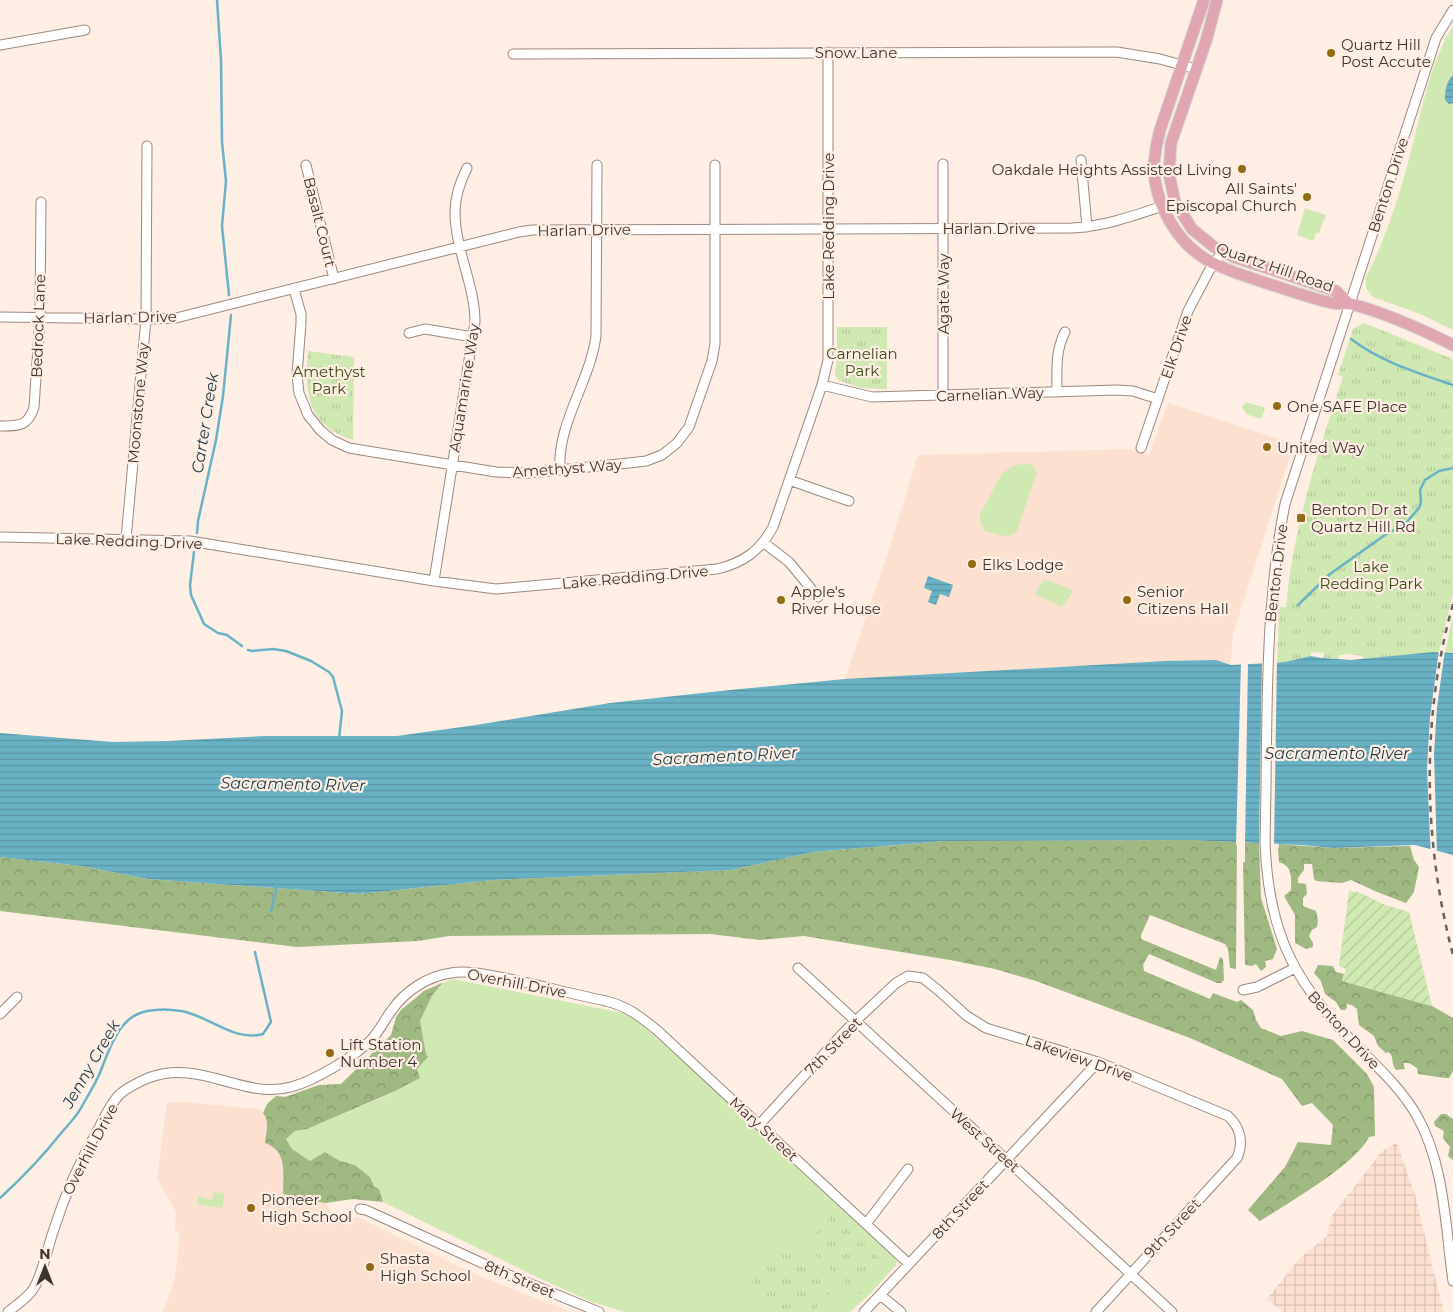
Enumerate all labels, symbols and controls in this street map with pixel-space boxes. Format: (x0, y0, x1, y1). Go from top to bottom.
place label: Quartz Hill Post Accute (1341, 35, 1431, 71)
street label: Snow Lane (815, 43, 897, 62)
marker: Quartz Hill Post Accute (1325, 47, 1337, 59)
street label: Benton Drive (1364, 135, 1412, 235)
street label: Lake Redding Drive (819, 152, 838, 300)
place label: Oakdale Heights Assisted Living (992, 160, 1232, 179)
marker: Oakdale Heights Assisted Living (1236, 163, 1248, 175)
street label: Basalt Court (300, 175, 340, 269)
place label: All Saints' Episcopal Church (1166, 179, 1297, 215)
marker: All Saints' Episcopal Church (1301, 191, 1313, 203)
street label: Harlan Drive (942, 219, 1036, 238)
street label: Harlan Drive (537, 220, 631, 240)
street label: Quartz Hill Road (1214, 238, 1336, 296)
street label: Agate Way (934, 253, 953, 335)
street label: Bedrock Lane (27, 274, 49, 378)
street label: Harlan Drive (83, 307, 177, 327)
street label: Elk Drive (1156, 313, 1196, 381)
street label: Aquamarine Way (444, 321, 484, 454)
street label: Moonstone Way (123, 341, 153, 464)
park label: Carnelian Park (826, 344, 898, 380)
park label: Amethyst Park (292, 362, 366, 398)
water label: Carter Creek (188, 370, 223, 475)
street label: Carnelian Way (936, 383, 1045, 405)
place label: One SAFE Place (1287, 397, 1407, 416)
marker: One SAFE Place (1271, 400, 1283, 412)
place label: United Way (1277, 438, 1365, 457)
marker: United Way (1261, 441, 1273, 453)
street label: Amethyst Way (512, 455, 623, 481)
place label: Benton Dr at Quartz Hill Rd (1311, 500, 1416, 536)
marker: Benton Dr at Quartz Hill Rd (1295, 512, 1307, 524)
street label: Benton Drive (1261, 523, 1291, 623)
street label: Lake Redding Drive (55, 529, 203, 553)
place label: Elks Lodge (982, 555, 1064, 574)
park label: Lake Redding Park (1320, 557, 1422, 593)
marker: Elks Lodge (966, 558, 978, 570)
street label: Lake Redding Drive (561, 561, 709, 593)
place label: Apple's River House (791, 582, 881, 618)
place label: Senior Citizens Hall (1137, 582, 1229, 618)
marker: Apple's River House (775, 594, 787, 606)
marker: Senior Citizens Hall (1121, 594, 1133, 606)
water label: Sacramento River (652, 743, 798, 769)
water label: Sacramento River (1264, 744, 1410, 763)
water label: Sacramento River (220, 773, 366, 795)
street label: Overhill Drive (466, 964, 568, 1002)
street label: Benton Drive (1304, 987, 1384, 1073)
street label: 7th Street (800, 1013, 866, 1079)
water label: Jenny Creek (58, 1015, 125, 1112)
street label: Lakeview Drive (1023, 1031, 1135, 1085)
place label: Lift Station Number 4 (340, 1035, 422, 1071)
marker: Lift Station Number 4 (324, 1047, 336, 1059)
street label: Mary Street (726, 1093, 802, 1165)
street label: Overhill Drive (58, 1100, 122, 1198)
street label: West Street (946, 1104, 1024, 1176)
street label: 8th Street (927, 1175, 993, 1243)
place label: Pioneer High School (261, 1190, 352, 1226)
street label: 9th Street (1140, 1194, 1204, 1262)
marker: Pioneer High School (245, 1202, 257, 1214)
north arrow (20, 1242, 70, 1292)
text: N (39, 1245, 51, 1263)
place label: Shasta High School (380, 1249, 471, 1285)
street label: 8th Street (482, 1256, 558, 1302)
marker: Shasta High School (364, 1261, 376, 1273)

